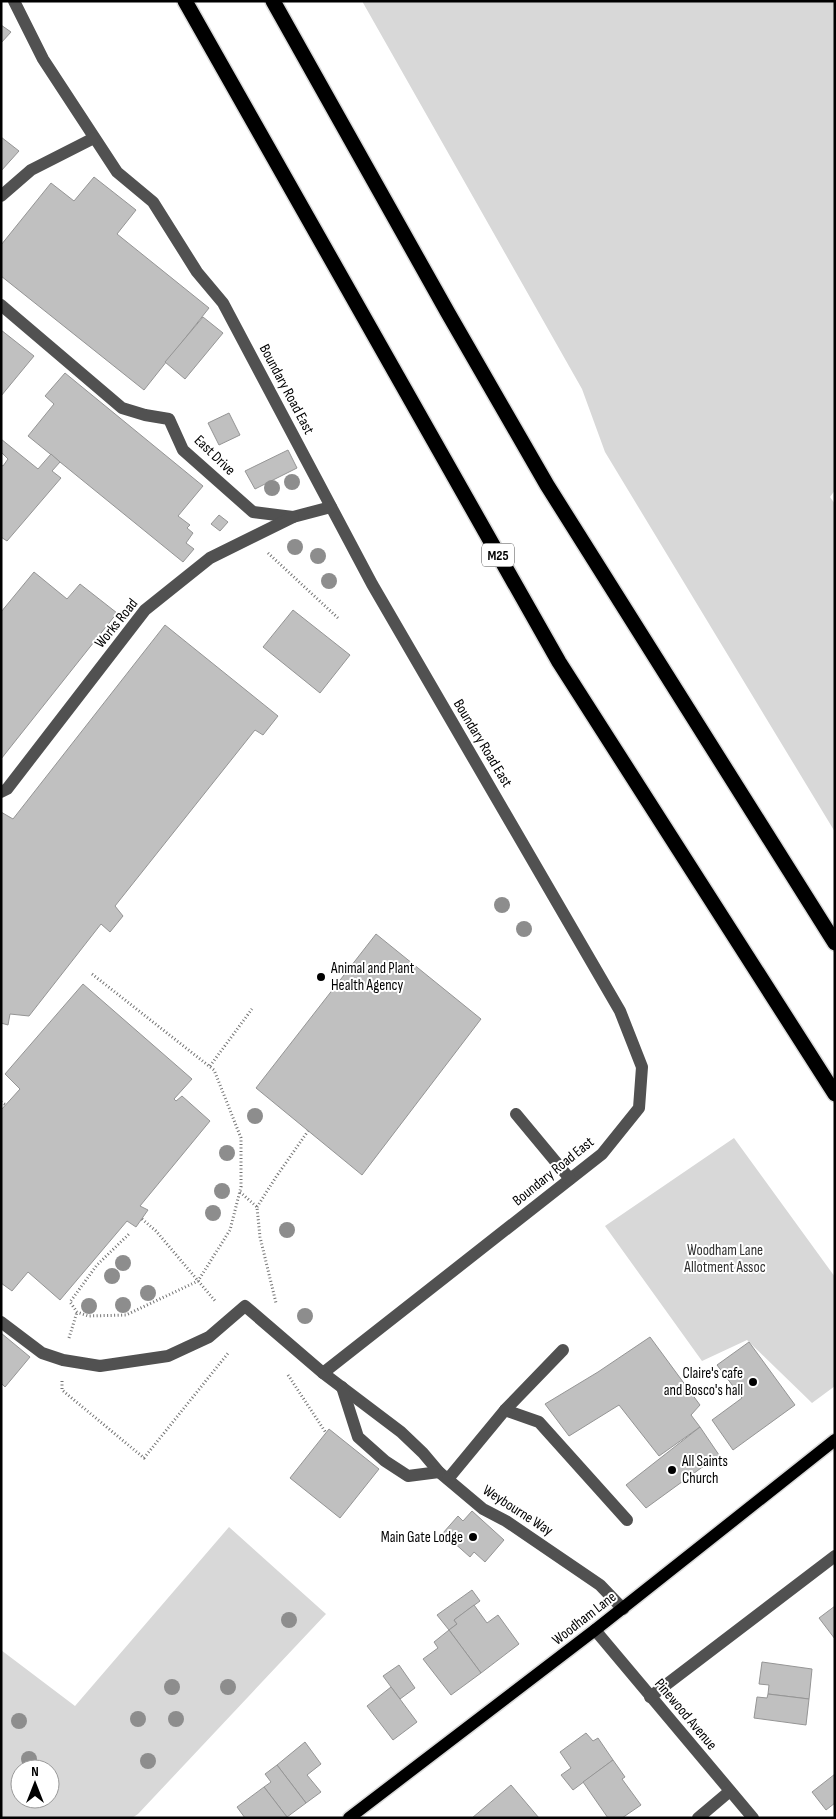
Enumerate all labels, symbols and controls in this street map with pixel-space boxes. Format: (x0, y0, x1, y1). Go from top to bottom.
street label: Boundary Road East (255, 341, 318, 438)
street label: East Drive (190, 431, 239, 480)
road number: M25 (482, 544, 514, 566)
street label: Works Road (91, 595, 142, 652)
street label: Boundary Road East (449, 696, 516, 791)
place label: Animal and Plant Health Agency (330, 959, 415, 995)
marker: Animal and Plant Health Agency (315, 971, 327, 983)
street label: Boundary Road East (509, 1133, 598, 1210)
park label: Woodham Lane Allotment Assoc (683, 1241, 766, 1277)
place label: Claire's cafe and Bosco's hall (664, 1364, 743, 1400)
marker: Claire's cafe and Bosco's hall (747, 1376, 759, 1388)
place label: All Saints Church (681, 1452, 728, 1488)
marker: All Saints Church (666, 1464, 678, 1476)
street label: Weybourne Way (479, 1481, 557, 1540)
place label: Main Gate Lodge (381, 1528, 463, 1547)
marker: Main Gate Lodge (467, 1531, 479, 1543)
street label: Woodham Lane (548, 1587, 620, 1649)
street label: Pinewood Avenue (650, 1675, 721, 1754)
north arrow (10, 1759, 60, 1809)
text: N (31, 1763, 39, 1780)

